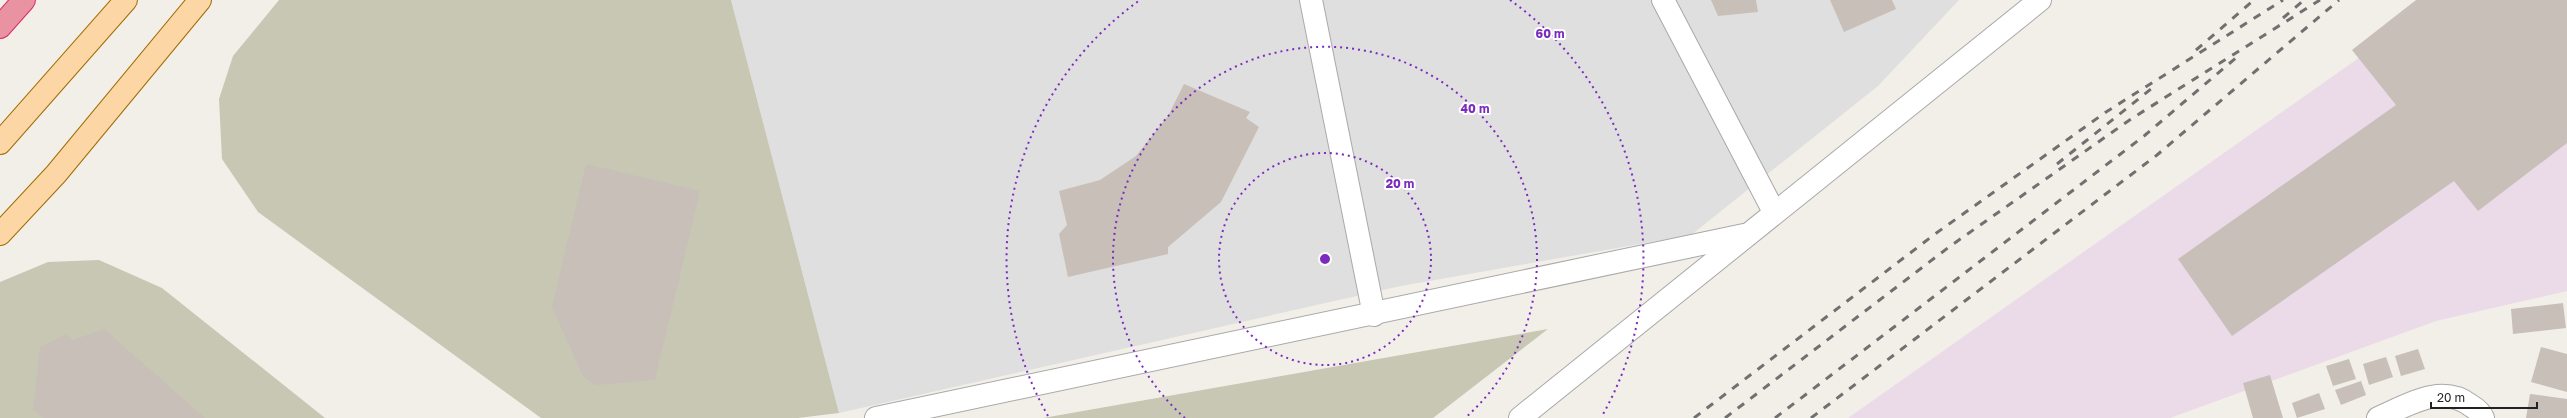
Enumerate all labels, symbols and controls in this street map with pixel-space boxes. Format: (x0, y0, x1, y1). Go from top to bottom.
text: 60 m (1536, 26, 1564, 41)
text: 40 m (1461, 101, 1489, 116)
text: 20 m (1386, 176, 1414, 191)
centre of rings (1318, 252, 1332, 266)
scale bar (2431, 384, 2537, 410)
text: 20 m (2437, 390, 2465, 405)

